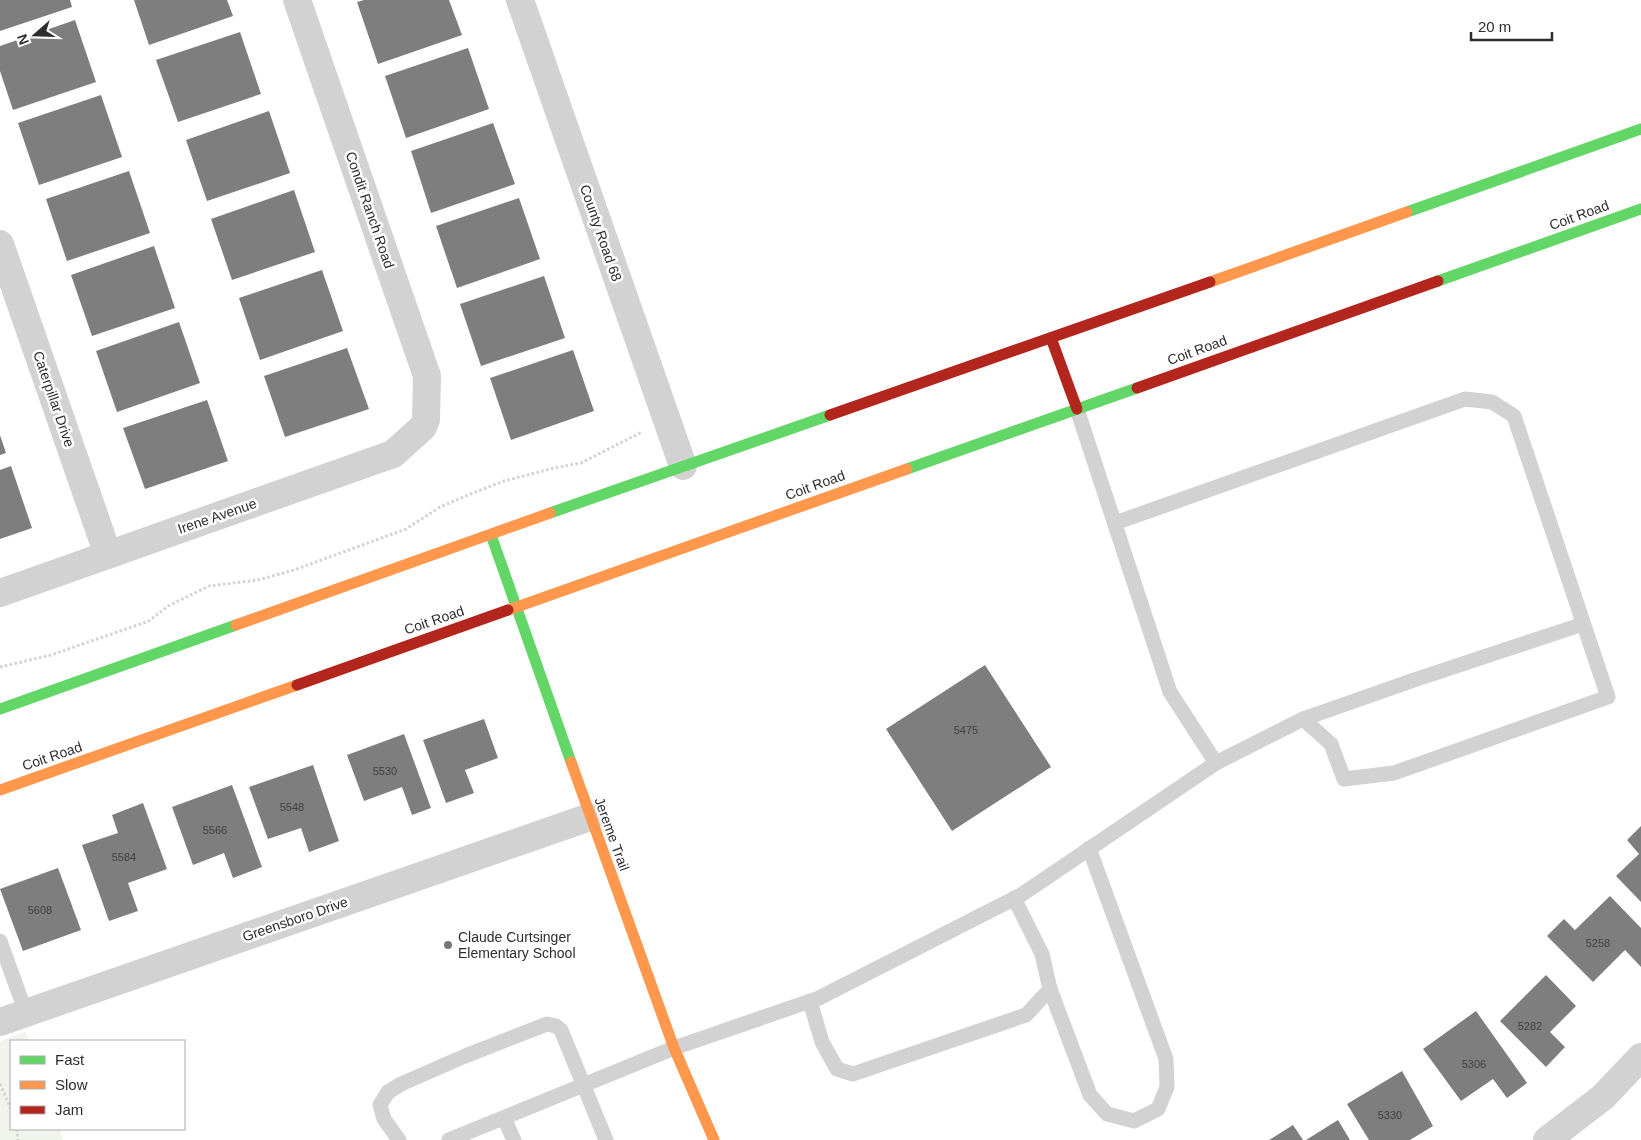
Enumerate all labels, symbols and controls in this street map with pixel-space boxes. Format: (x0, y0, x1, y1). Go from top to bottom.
north arrow (10, 10, 60, 60)
scale bar (1471, 10, 1552, 42)
text: 20 m (1478, 18, 1511, 35)
text: N (14, 32, 32, 47)
street label: Condit Ranch Road (343, 150, 397, 270)
street label: County Road 68 (577, 183, 625, 284)
street label: Coit Road (1547, 197, 1611, 233)
street label: Coit Road (1165, 332, 1229, 368)
street label: Caterpillar Drive (30, 349, 78, 449)
street label: Coit Road (783, 467, 847, 503)
street label: Irene Avenue (176, 495, 259, 537)
street label: Coit Road (402, 602, 466, 638)
house number: 5475 (954, 724, 978, 736)
street label: Coit Road (20, 738, 84, 774)
house number: 5530 (373, 765, 397, 777)
street label: Jereme Trail (591, 795, 633, 873)
house number: 5548 (280, 801, 304, 813)
house number: 5566 (203, 824, 227, 836)
house number: 5584 (112, 851, 136, 863)
street label: Greensboro Drive (240, 893, 350, 945)
house number: 5608 (28, 904, 52, 916)
place label: Claude Curtsinger Elementary School (458, 929, 576, 961)
house number: 5258 (1586, 937, 1610, 949)
marker: Claude Curtsinger Elementary School (442, 939, 454, 951)
house number: 5282 (1518, 1020, 1542, 1032)
legend (10, 1040, 185, 1130)
text: Fast (55, 1051, 85, 1068)
house number: 5306 (1462, 1058, 1486, 1070)
text: Slow (55, 1076, 88, 1093)
text: Jam (55, 1101, 83, 1118)
house number: 5330 (1378, 1109, 1402, 1121)

